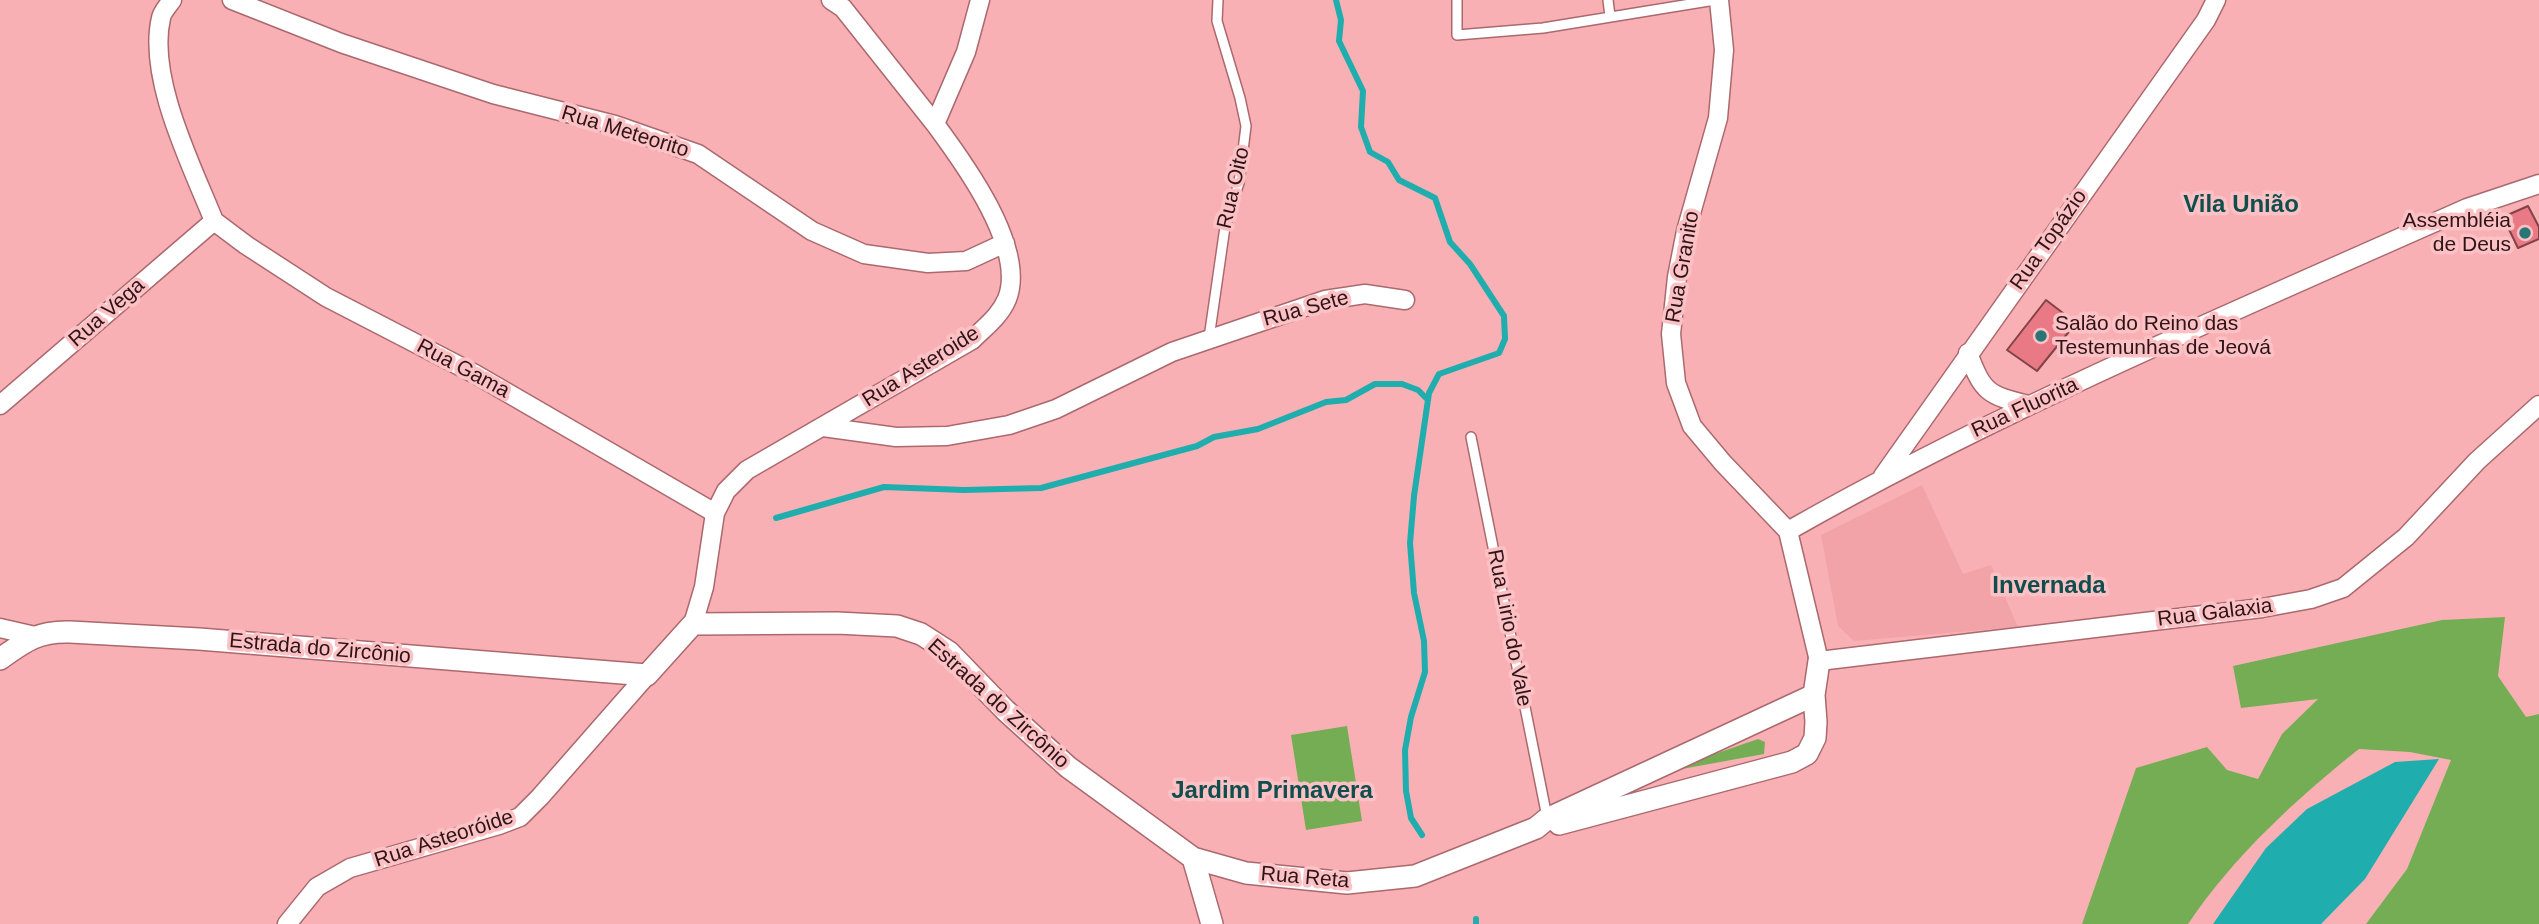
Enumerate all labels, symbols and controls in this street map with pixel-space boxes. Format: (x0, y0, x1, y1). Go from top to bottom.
street label: Rua Meteorito (558, 101, 692, 163)
street label: Rua Oito (1212, 145, 1256, 231)
street label: Rua Topázio (2005, 185, 2093, 295)
district label: Vila União (2183, 191, 2299, 219)
place label: Assembléia de Deus (2402, 208, 2511, 258)
street label: Rua Granito (1661, 209, 1705, 325)
marker: Assembléia de Deus (2517, 225, 2533, 241)
street label: Rua Vega (64, 273, 150, 353)
street label: Rua Sete (1260, 285, 1352, 333)
place label: Salão do Reino das Testemunhas de Jeová (2055, 311, 2271, 361)
street label: Rua Asteroide (858, 321, 984, 413)
marker: Salão do Reino das Testemunhas de Jeová (2033, 328, 2049, 344)
street label: Rua Gama (412, 334, 514, 404)
street label: Rua Fluorita (1968, 372, 2082, 444)
street label: Rua Lirio do Vale (1481, 547, 1537, 709)
district label: Invernada (1992, 572, 2106, 600)
street label: Rua Galaxia (2156, 593, 2274, 633)
street label: Estrada do Zircônio (228, 629, 412, 669)
street label: Estrada do Zircônio (922, 634, 1074, 774)
district label: Jardim Primavera (1171, 777, 1373, 805)
street label: Rua Asteoróide (371, 805, 517, 873)
street label: Rua Reta (1260, 862, 1350, 894)

